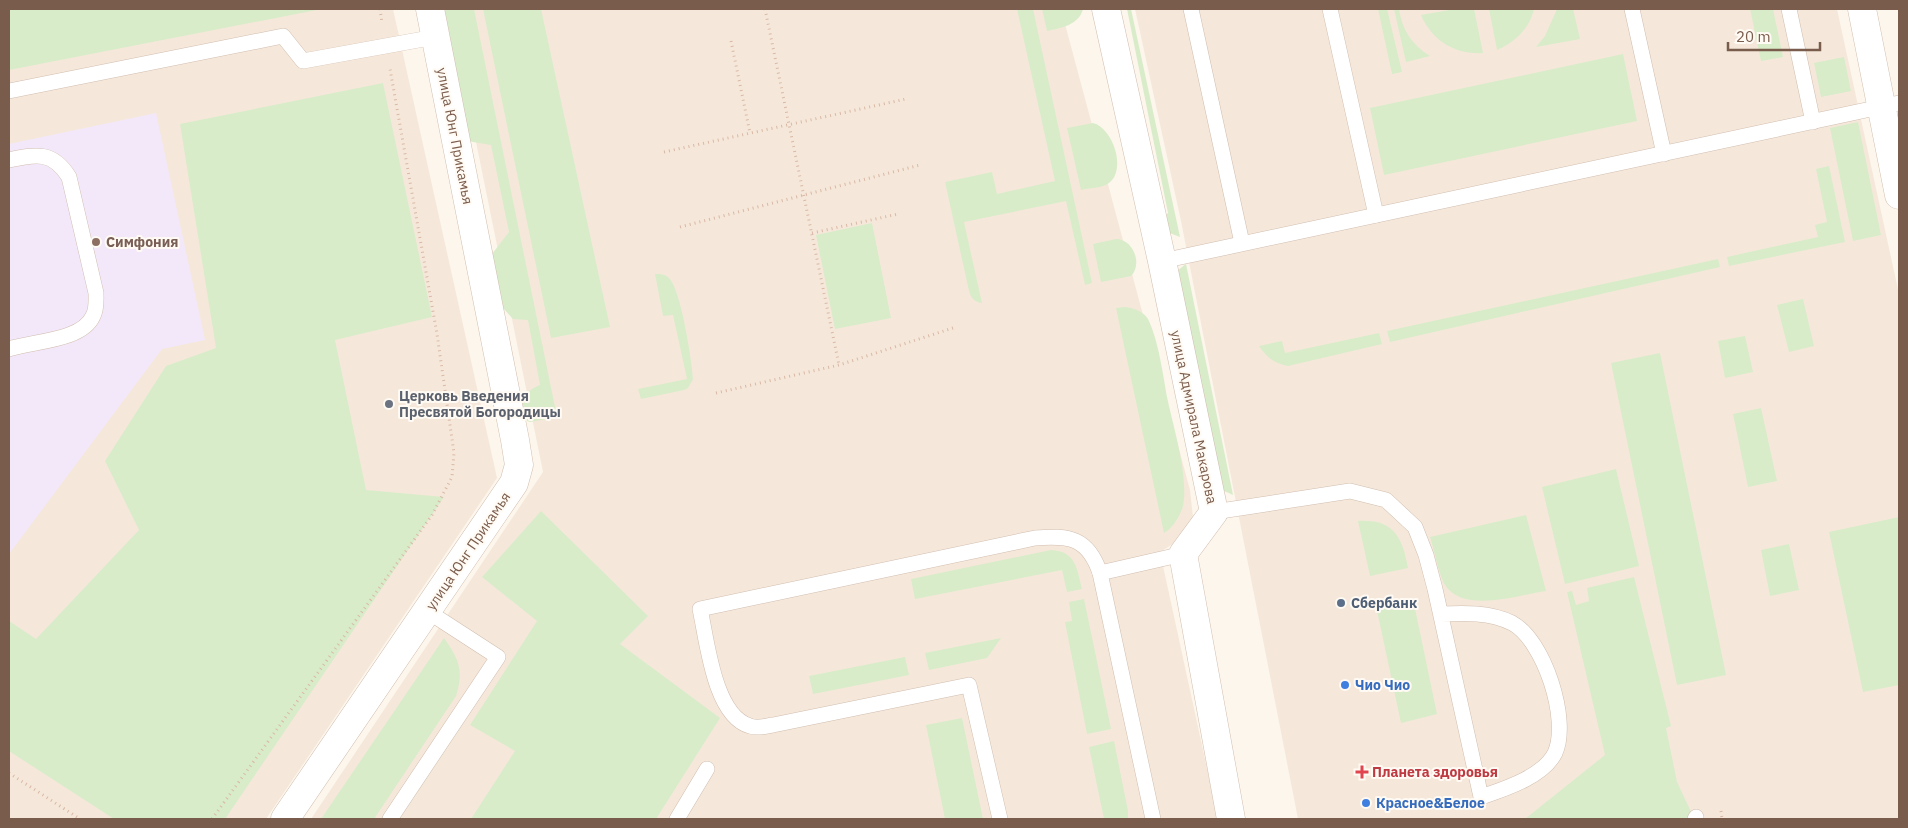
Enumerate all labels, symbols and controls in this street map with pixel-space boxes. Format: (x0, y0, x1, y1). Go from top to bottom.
scale bar (1728, 20, 1820, 52)
text: 20 m (1736, 27, 1771, 46)
street label: улица Юнг Прикамья (433, 66, 477, 206)
place label: Симфония (106, 233, 178, 251)
marker: Симфония (90, 236, 102, 248)
street label: улица Адмирала Макарова (1167, 328, 1221, 506)
place label: Церковь Введения Пресвятой Богородицы (399, 387, 561, 421)
marker: Церковь Введения Пресвятой Богородицы (383, 398, 395, 410)
street label: улица Юнг Прикамья (422, 488, 514, 614)
place label: Сбербанк (1351, 594, 1417, 612)
marker: Сбербанк (1335, 597, 1347, 609)
place label: Чио Чио (1355, 676, 1410, 694)
marker: Чио Чио (1339, 679, 1351, 691)
place label: Планета здоровья (1372, 763, 1498, 781)
marker: Планета здоровья (1356, 766, 1368, 778)
place label: Красное&Белое (1376, 794, 1485, 812)
marker: Красное&Белое (1360, 797, 1372, 809)

